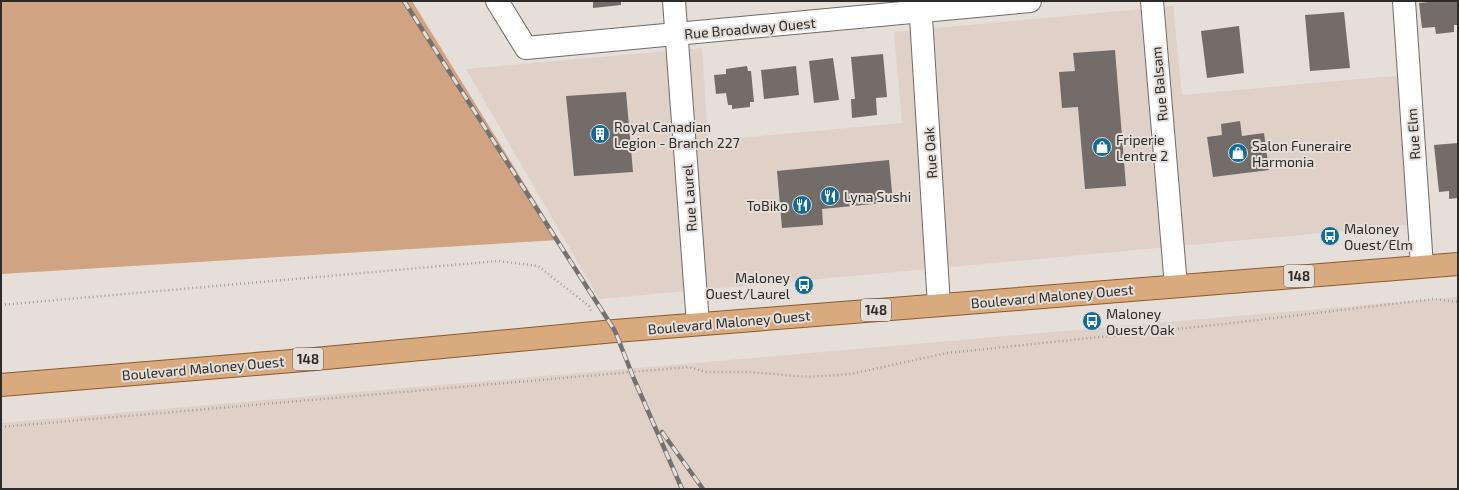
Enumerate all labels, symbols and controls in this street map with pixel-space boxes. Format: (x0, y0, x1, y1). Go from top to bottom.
street label: Rue Broadway Ouest (684, 14, 816, 42)
street label: Rue Balsam (1147, 46, 1171, 122)
street label: Rue Elm (1403, 108, 1423, 160)
place label: Royal Canadian Legion - Branch 227 (614, 118, 740, 151)
building icon: Royal Canadian Legion - Branch 227 (589, 123, 611, 145)
street label: Rue Oak (920, 127, 940, 179)
place label: Friperie Lentre 2 (1116, 131, 1168, 164)
shop icon: Friperie Lentre 2 (1091, 136, 1113, 158)
place label: Salon Funeraire Harmonia (1252, 137, 1352, 170)
shop icon: Salon Funeraire Harmonia (1227, 142, 1249, 164)
street label: Rue Laurel (678, 163, 700, 232)
restaurant icon: Lyna Sushi (819, 185, 841, 207)
place label: Lyna Sushi (844, 188, 911, 205)
restaurant icon: ToBiko (791, 194, 813, 216)
place label: ToBiko (746, 197, 788, 214)
place label: Maloney Ouest/Elm (1344, 220, 1413, 253)
bus stop icon: Maloney Ouest/Elm (1319, 225, 1341, 247)
road number: 148 (1284, 265, 1314, 287)
place label: Maloney Ouest/Laurel (705, 269, 791, 302)
bus stop icon: Maloney Ouest/Laurel (793, 274, 815, 296)
street label: Boulevard Maloney Ouest (970, 280, 1134, 312)
road number: 148 (861, 299, 891, 321)
place label: Maloney Ouest/Oak (1106, 305, 1175, 338)
street label: Boulevard Maloney Ouest (647, 306, 811, 338)
bus stop icon: Maloney Ouest/Oak (1081, 310, 1103, 332)
road number: 148 (293, 348, 323, 370)
street label: Boulevard Maloney Ouest (121, 352, 285, 384)

